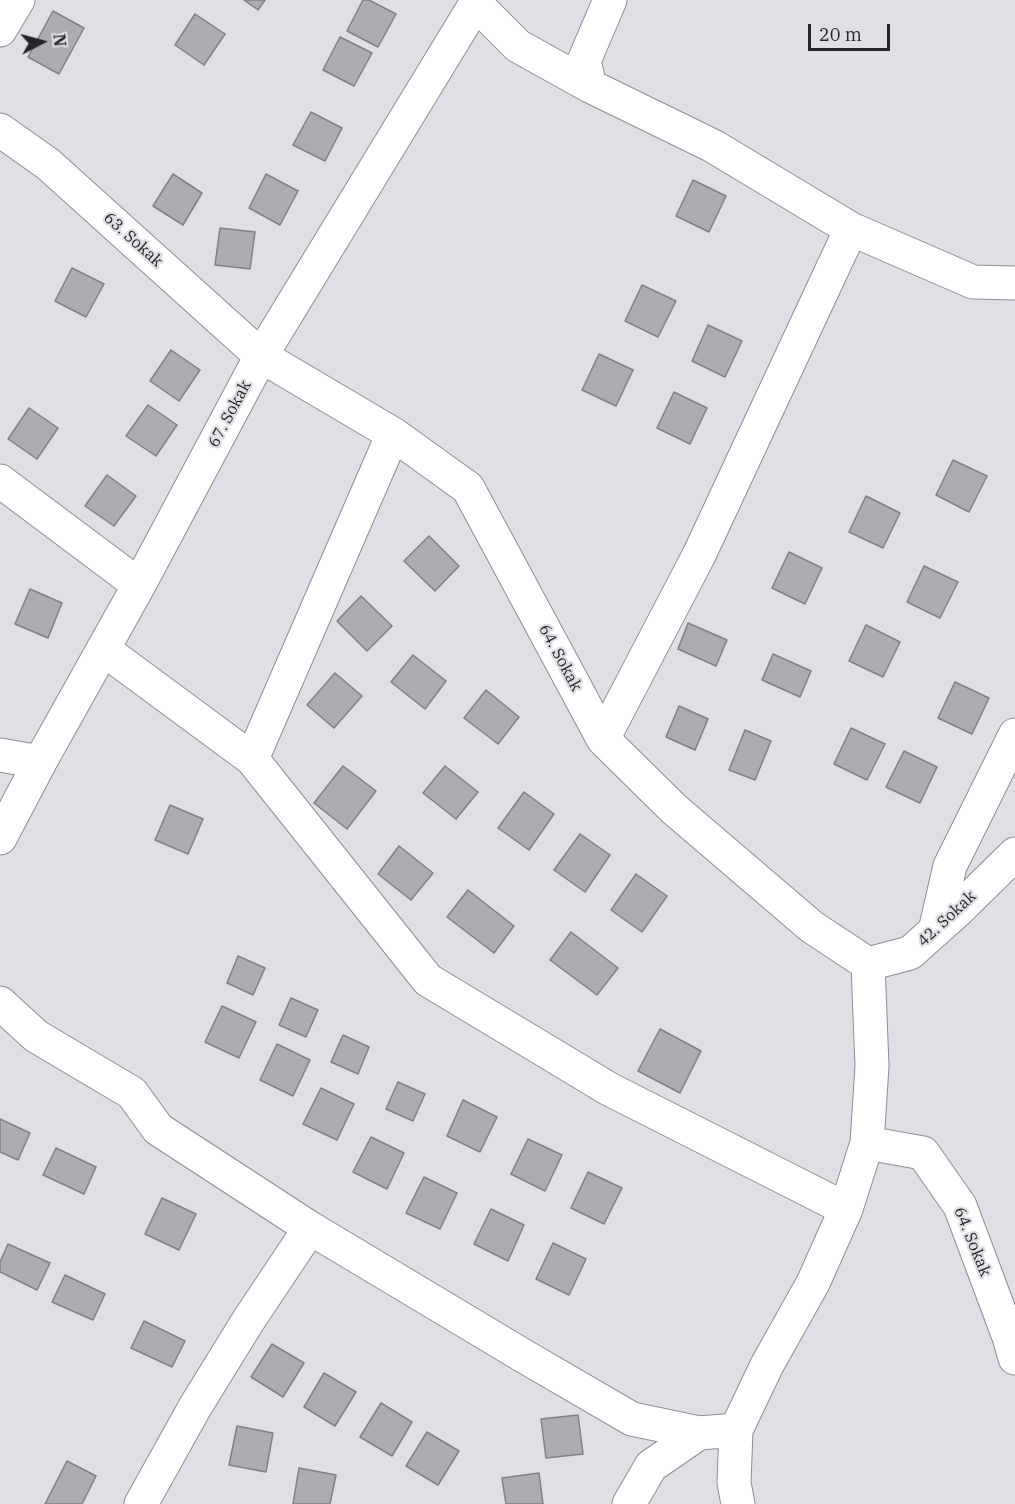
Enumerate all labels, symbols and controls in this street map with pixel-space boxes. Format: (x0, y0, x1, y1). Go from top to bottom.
north arrow (12, 12, 72, 72)
scale bar (811, 12, 894, 50)
text: 20 m (819, 23, 862, 46)
text: N (49, 33, 71, 47)
street label: 63. Sokak (99, 208, 167, 272)
street label: 67. Sokak (204, 377, 256, 451)
street label: 64. Sokak (534, 621, 586, 695)
street label: 42. Sokak (914, 887, 980, 951)
street label: 64. Sokak (949, 1205, 995, 1279)

